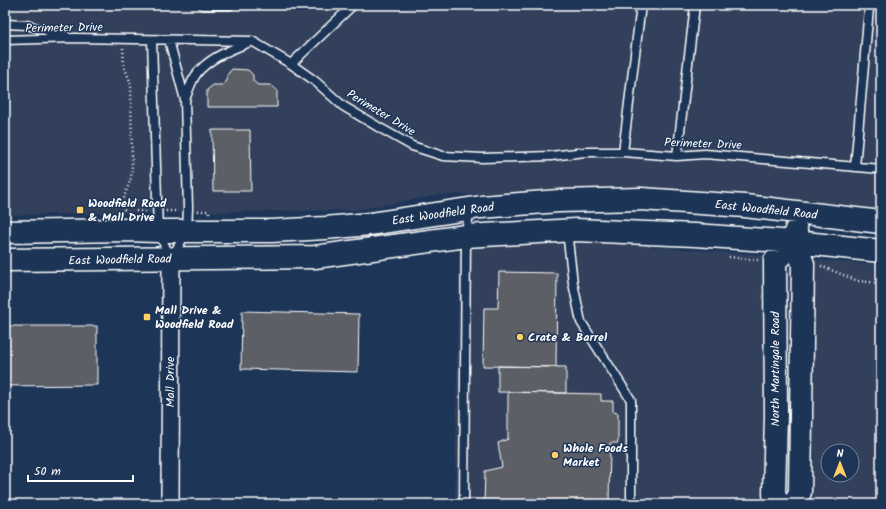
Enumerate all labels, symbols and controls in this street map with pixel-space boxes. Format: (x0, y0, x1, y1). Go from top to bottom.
street label: Perimeter Drive (25, 18, 104, 38)
street label: Perimeter Drive (343, 85, 420, 141)
street label: Perimeter Drive (664, 133, 743, 155)
place label: Woodfield Road & Mall Drive (88, 194, 167, 227)
street label: East Woodfield Road (714, 195, 819, 225)
street label: East Woodfield Road (391, 197, 496, 231)
marker: Woodfield Road & Mall Drive (75, 205, 85, 215)
street label: East Woodfield Road (68, 250, 173, 270)
place label: Mall Drive & Woodfield Road (155, 301, 234, 334)
street label: North Martingale Road (766, 311, 785, 426)
marker: Mall Drive & Woodfield Road (142, 312, 152, 322)
place label: Crate & Barrel (528, 328, 608, 347)
marker: Crate & Barrel (515, 332, 525, 342)
street label: Mall Drive (161, 356, 180, 407)
place label: Whole Foods Market (563, 439, 628, 472)
north arrow (820, 443, 860, 483)
text: N (837, 445, 844, 463)
marker: Whole Foods Market (550, 450, 560, 460)
scale bar (28, 457, 133, 483)
text: 50 m (34, 462, 61, 481)

